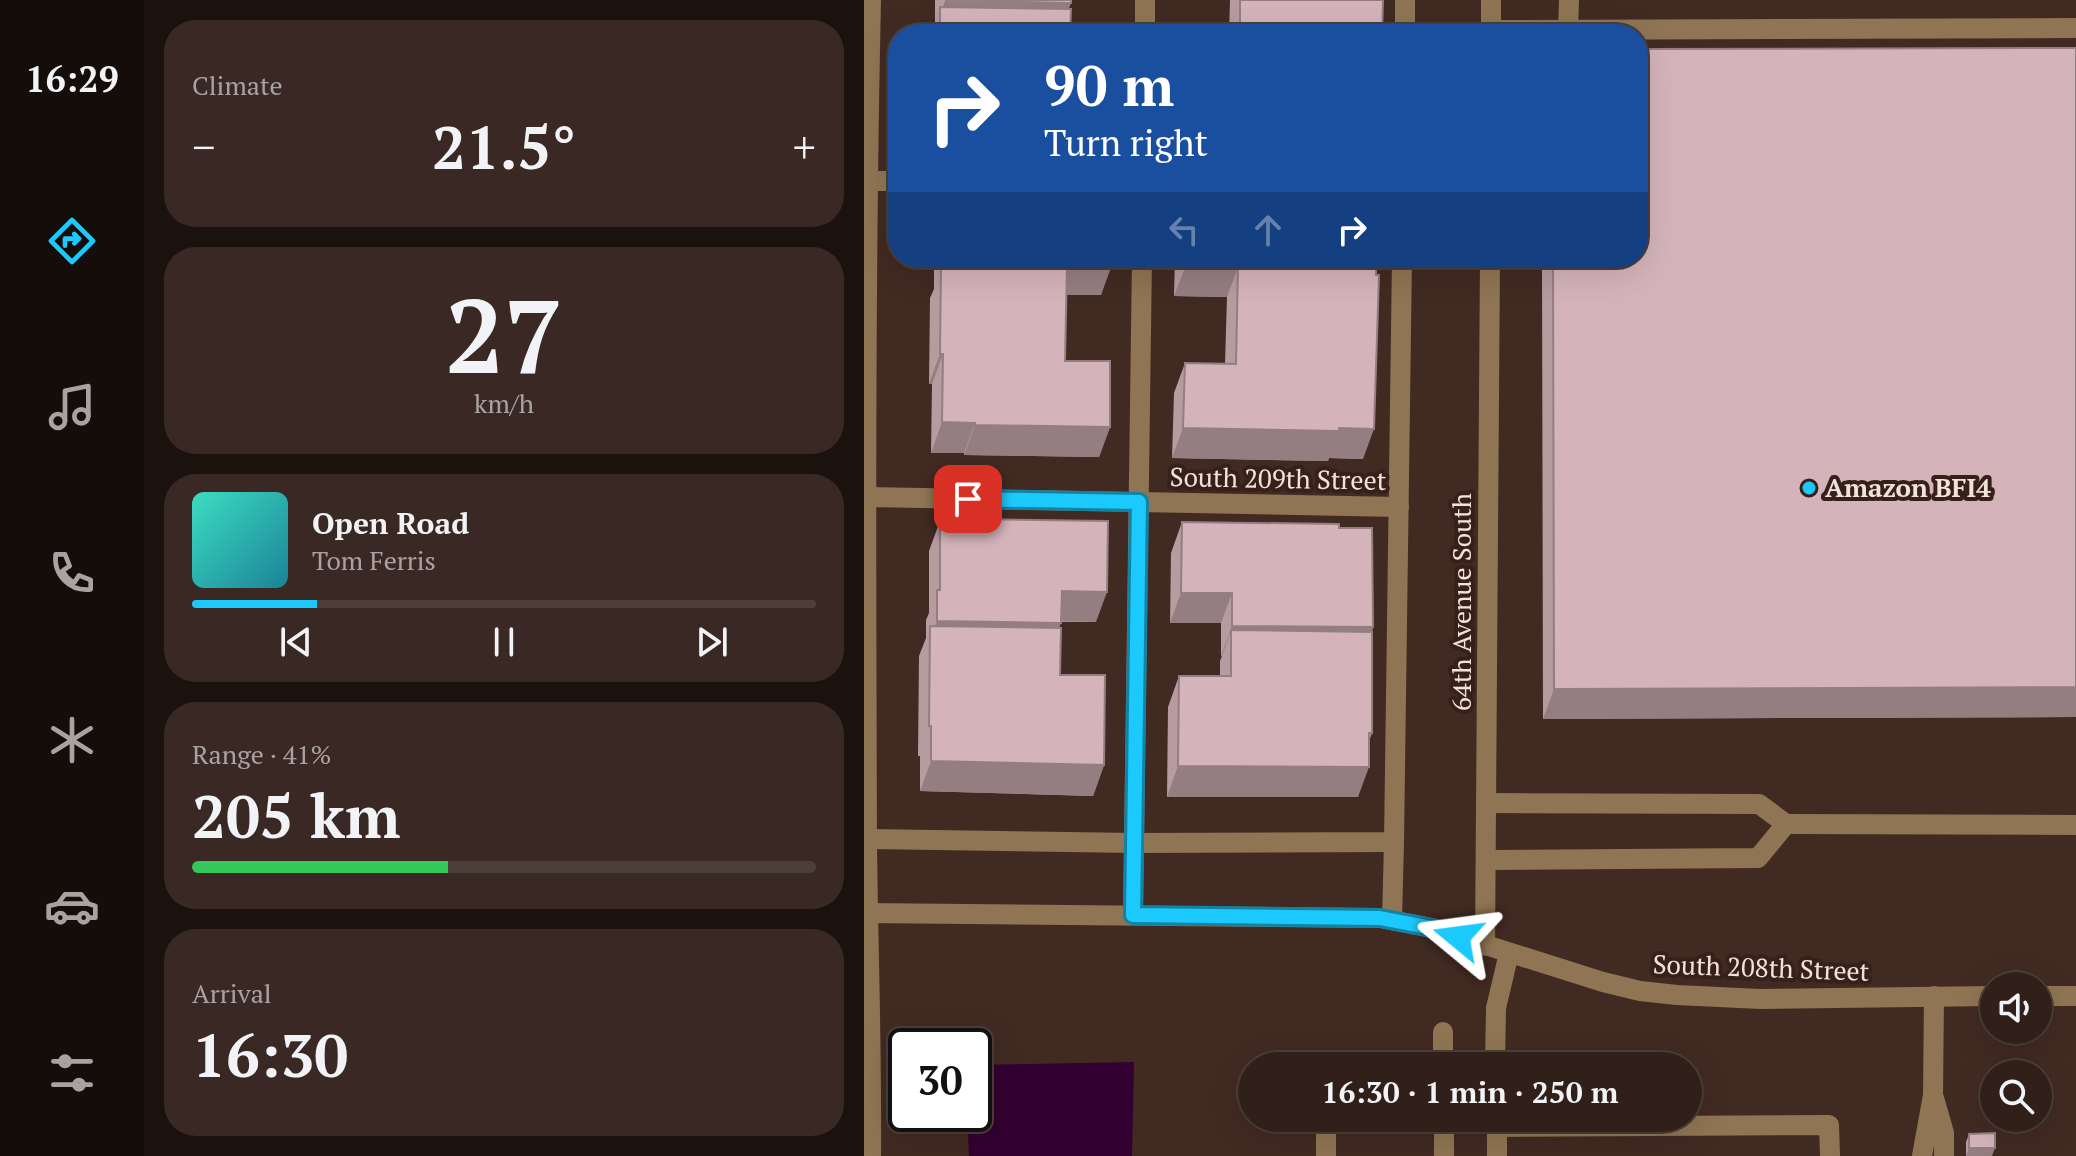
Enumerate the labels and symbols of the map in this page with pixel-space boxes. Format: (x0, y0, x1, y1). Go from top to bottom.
street label: South 209th Street (1169, 459, 1387, 497)
pin (934, 465, 1002, 533)
place label: Amazon BFI4 (1825, 470, 1991, 504)
marker: Amazon BFI4 (1800, 479, 1818, 497)
street label: 64th Avenue South (1444, 493, 1478, 711)
position arrow (1416, 895, 1500, 979)
street label: South 208th Street (1652, 946, 1870, 988)
speed limit sign: 30 (888, 1028, 992, 1132)

